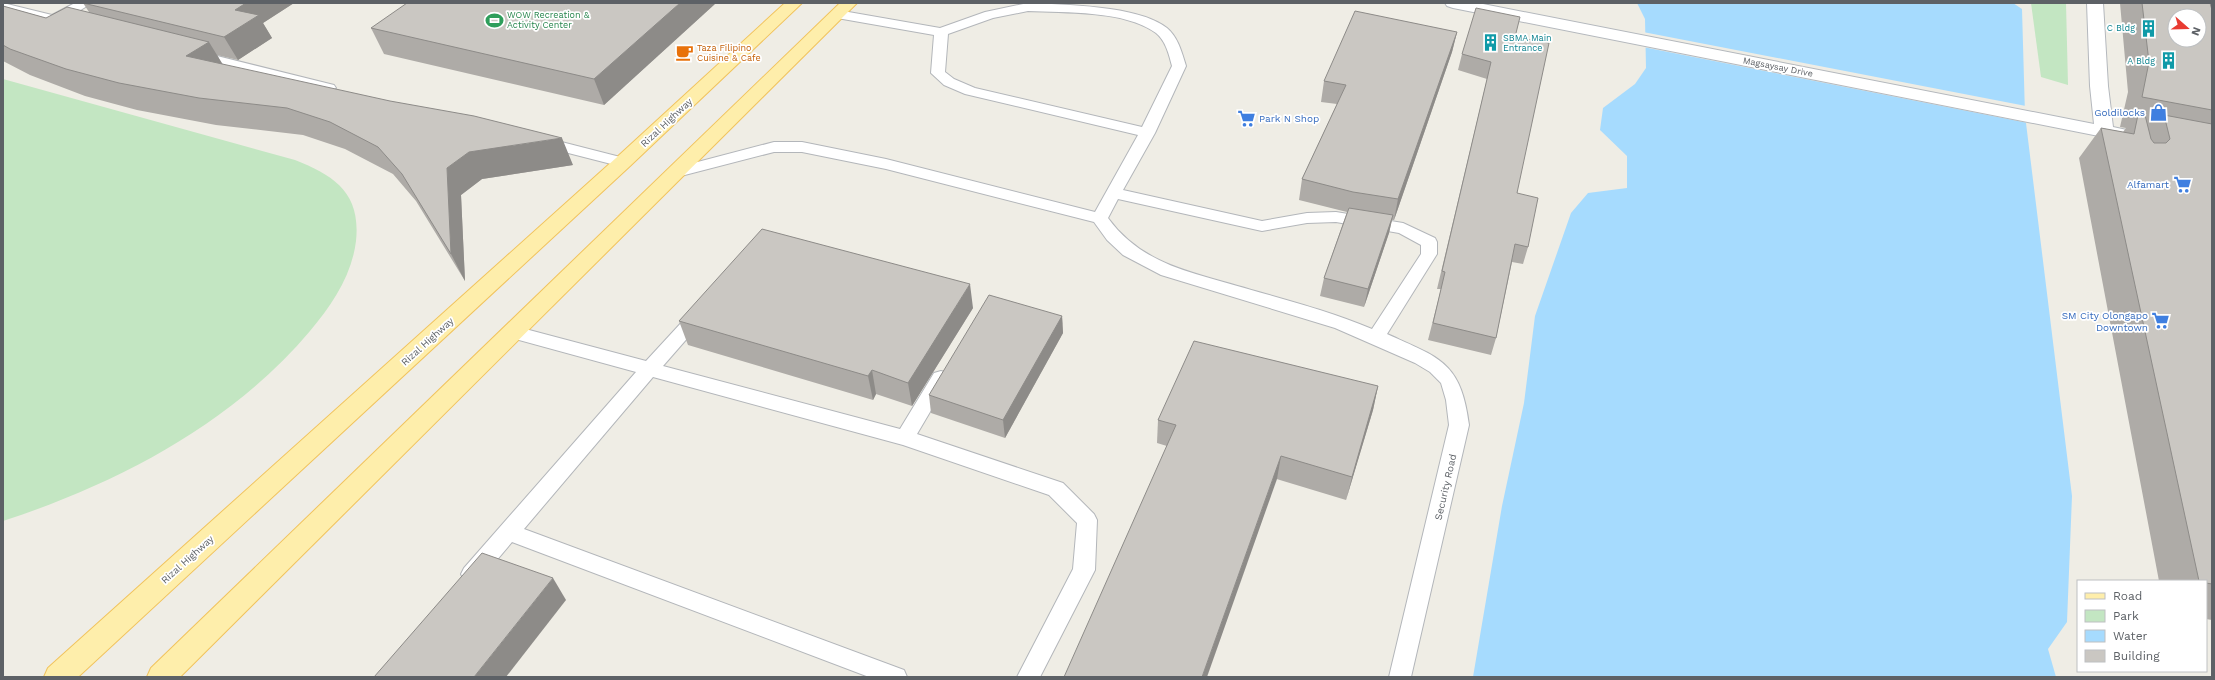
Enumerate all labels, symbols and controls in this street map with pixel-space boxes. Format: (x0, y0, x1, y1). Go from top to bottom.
north arrow (2167, 8, 2207, 48)
sports icon: WOW Recreation & Activity Center (484, 10, 504, 30)
place label: WOW Recreation & Activity Center (507, 10, 590, 30)
building icon: C Bldg (2138, 18, 2158, 38)
place label: C Bldg (2107, 23, 2135, 33)
text: N (2188, 25, 2203, 37)
building icon: SBMA Main Entrance (1480, 33, 1500, 53)
place label: SBMA Main Entrance (1503, 33, 1552, 53)
cafe icon: Taza Filipino Cuisine & Cafe (674, 43, 694, 63)
place label: Taza Filipino Cuisine & Cafe (697, 43, 761, 63)
building icon: A Bldg (2158, 51, 2178, 71)
street label: Magsaysay Drive (1742, 55, 1814, 79)
place label: A Bldg (2127, 56, 2155, 66)
street label: Rizal Highway (638, 95, 695, 149)
shop icon: Goldilocks (2148, 102, 2168, 122)
place label: Goldilocks (2094, 107, 2145, 118)
supermarket icon: Park N Shop (1236, 108, 1256, 128)
place label: Park N Shop (1259, 113, 1319, 124)
supermarket icon: Alfamart (2172, 174, 2192, 194)
place label: Alfamart (2127, 179, 2170, 190)
place label: SM City Olongapo Downtown (2062, 310, 2148, 333)
supermarket icon: SM City Olongapo Downtown (2151, 311, 2171, 331)
street label: Rizal Highway (399, 314, 456, 368)
street label: Security Road (1433, 453, 1458, 521)
street label: Rizal Highway (159, 532, 216, 586)
legend (2077, 580, 2207, 672)
text: Road (2113, 589, 2142, 603)
text: Park (2113, 609, 2139, 623)
text: Water (2113, 629, 2148, 643)
text: Building (2113, 649, 2160, 663)

